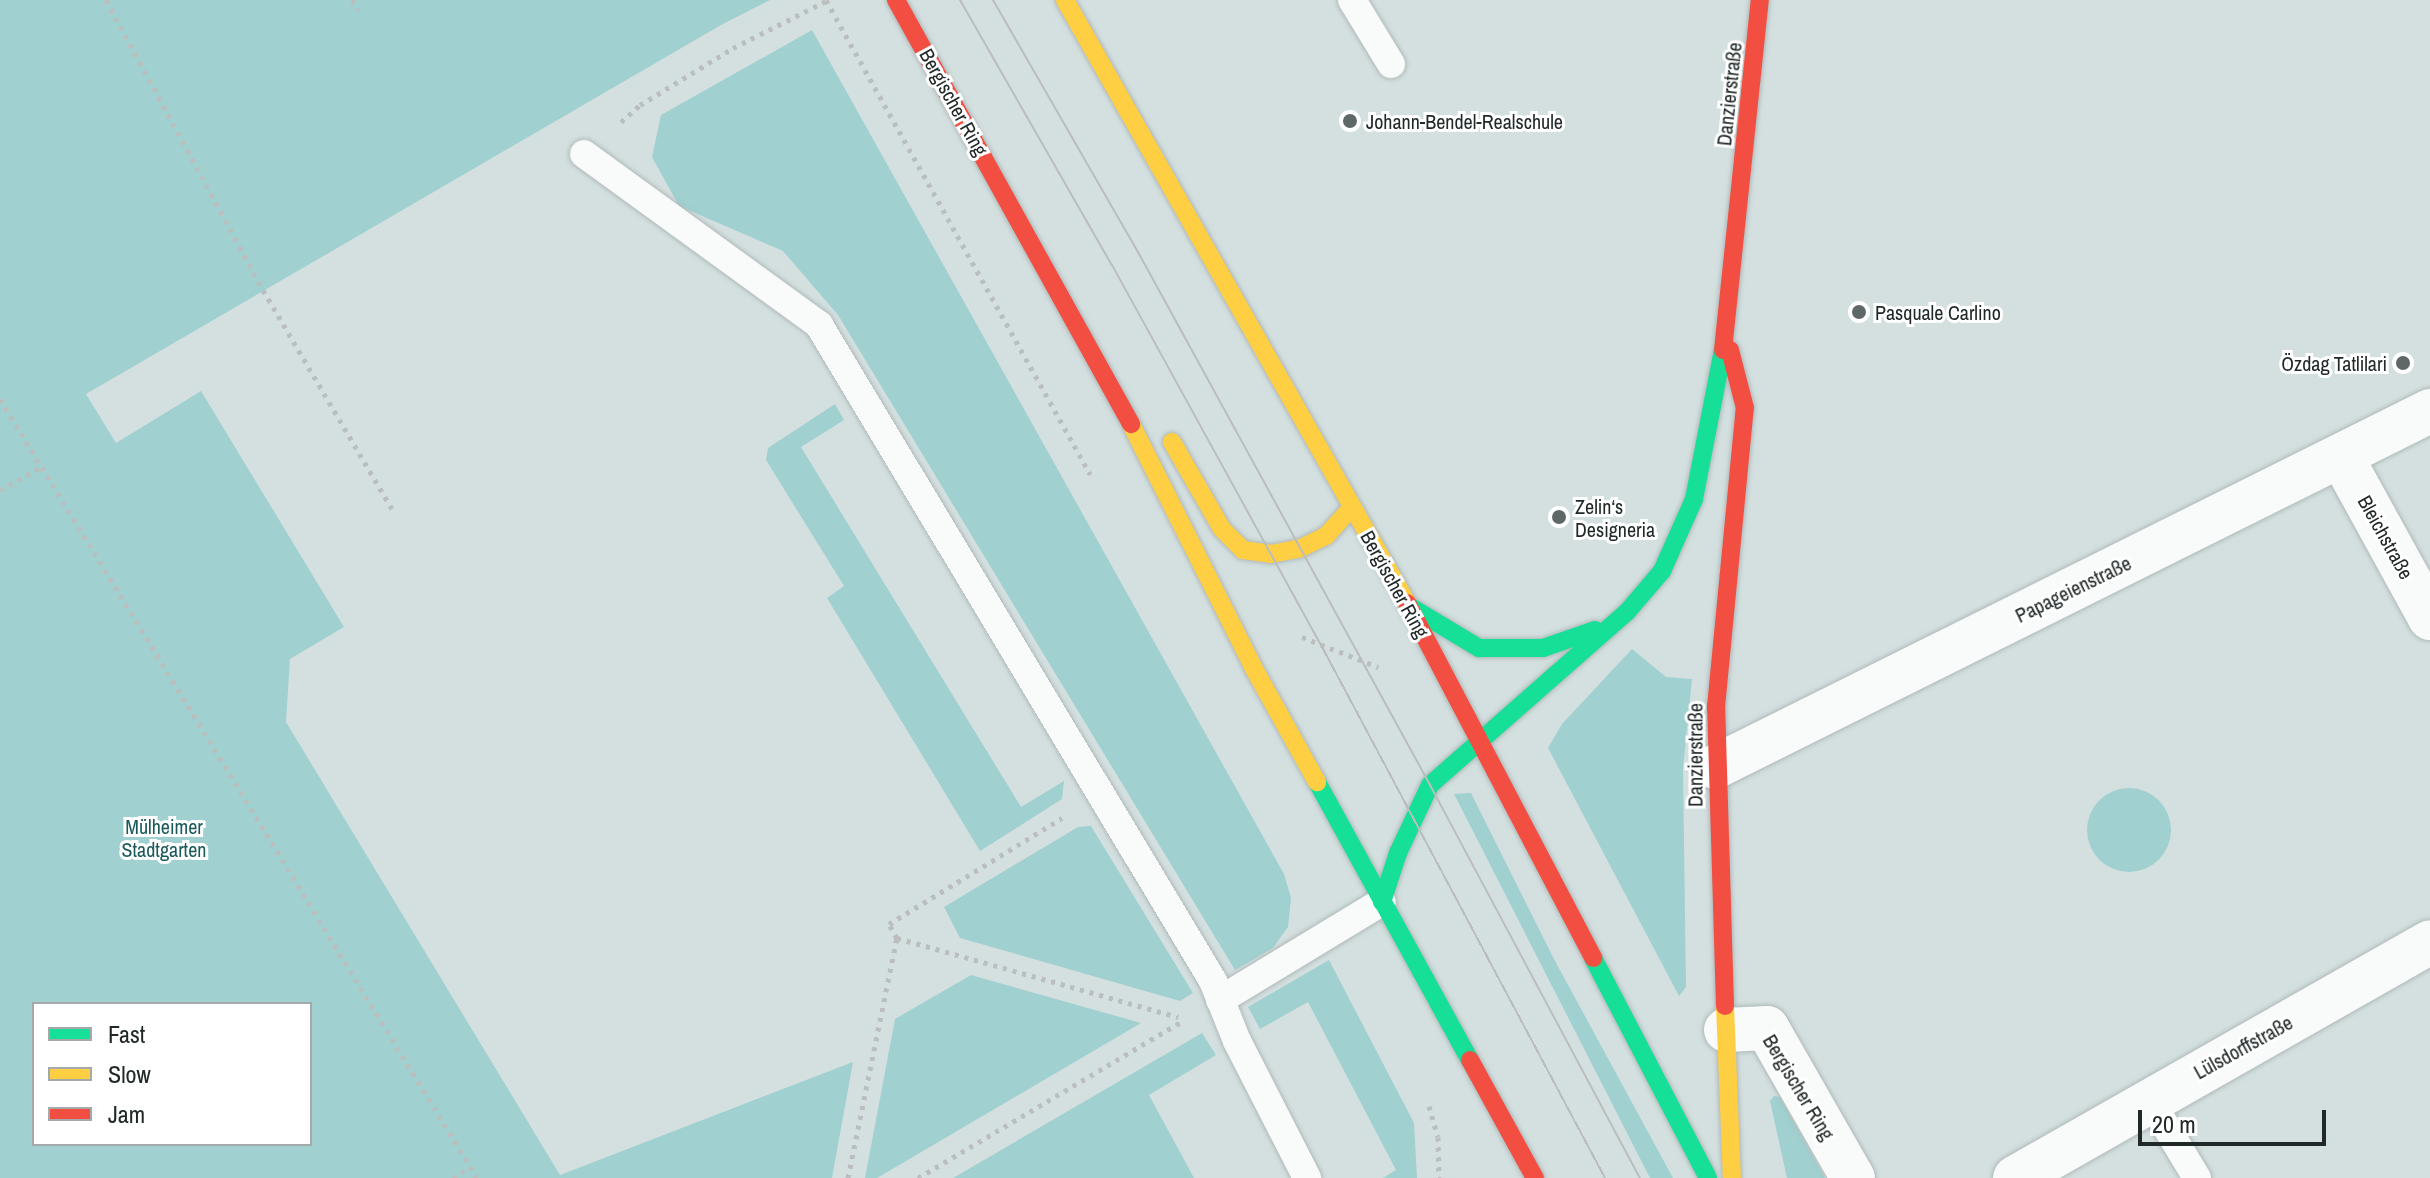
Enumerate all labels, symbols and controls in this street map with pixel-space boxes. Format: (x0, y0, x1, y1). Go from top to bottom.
street label: Danzierstraße (1712, 41, 1746, 147)
street label: Bergischer Ring (915, 44, 993, 160)
place label: Johann-Bendel-Realschule (1366, 109, 1563, 133)
marker: Johann-Bendel-Realschule (1341, 112, 1359, 130)
place label: Pasquale Carlino (1875, 300, 2001, 324)
marker: Pasquale Carlino (1850, 303, 1868, 321)
place label: Özdag Tatlilari (2281, 351, 2387, 375)
marker: Özdag Tatlilari (2394, 354, 2412, 372)
street label: Bleichstraße (2353, 491, 2419, 583)
place label: Zelin‘s Designeria (1575, 494, 1655, 541)
marker: Zelin‘s Designeria (1550, 508, 1568, 526)
street label: Bergischer Ring (1356, 526, 1434, 642)
street label: Papageienstraße (2011, 551, 2135, 627)
street label: Danzierstraße (1683, 703, 1707, 807)
park label: Mülheimer Stadtgarten (122, 814, 206, 861)
legend (32, 1002, 312, 1146)
street label: Lülsdorffstraße (2189, 1010, 2297, 1084)
text: Fast (108, 1018, 145, 1050)
street label: Bergischer Ring (1758, 1030, 1840, 1144)
text: Slow (108, 1058, 151, 1090)
scale bar (2142, 1094, 2330, 1144)
text: Jam (108, 1098, 145, 1130)
text: 20 m (2152, 1108, 2196, 1140)

